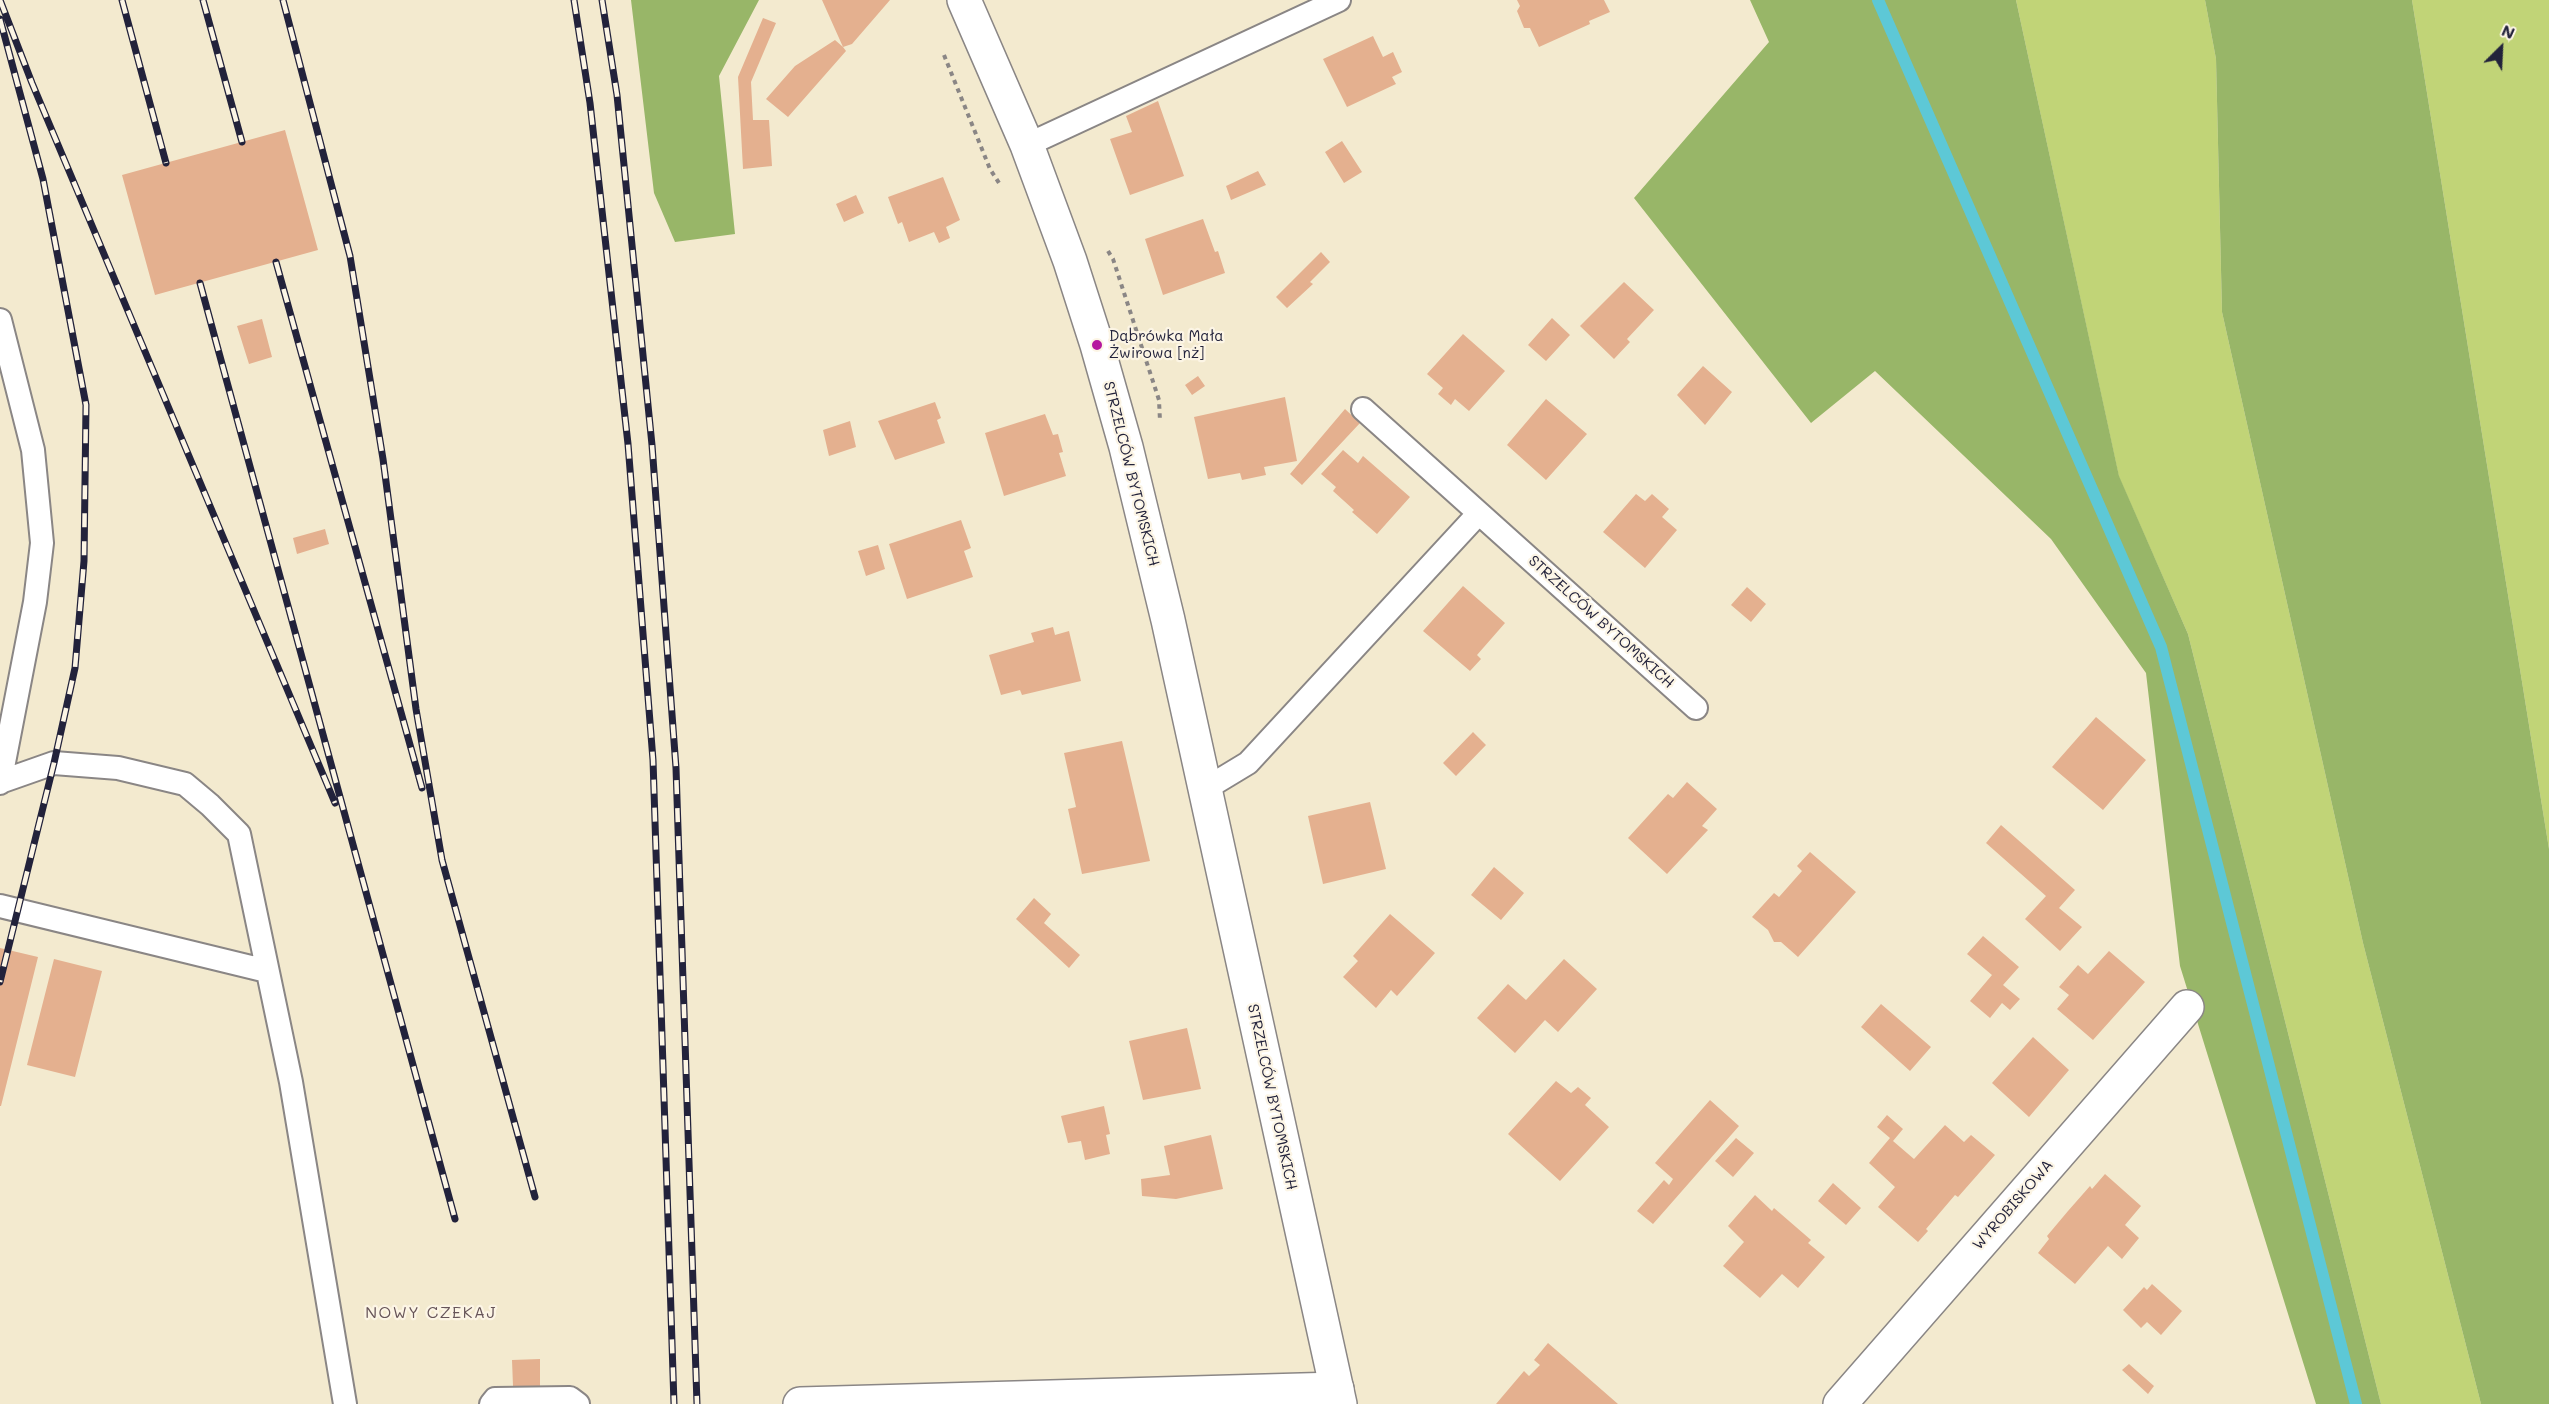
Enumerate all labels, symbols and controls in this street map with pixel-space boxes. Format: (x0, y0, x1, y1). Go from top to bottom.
north arrow (2471, 18, 2531, 78)
text: N (2499, 19, 2518, 43)
place label: Dąbrówka Mała Żwirowa [nż] (1109, 327, 1224, 362)
marker: Dąbrówka Mała Żwirowa [nż] (1090, 338, 1104, 352)
street label: STRZELCÓW BYTOMSKICH (1099, 380, 1163, 568)
street label: STRZELCÓW BYTOMSKICH (1524, 552, 1678, 692)
street label: STRZELCÓW BYTOMSKICH (1243, 1002, 1301, 1192)
street label: WYROBISKOWA (1969, 1156, 2057, 1254)
district label: NOWY CZEKAJ (365, 1303, 497, 1323)

